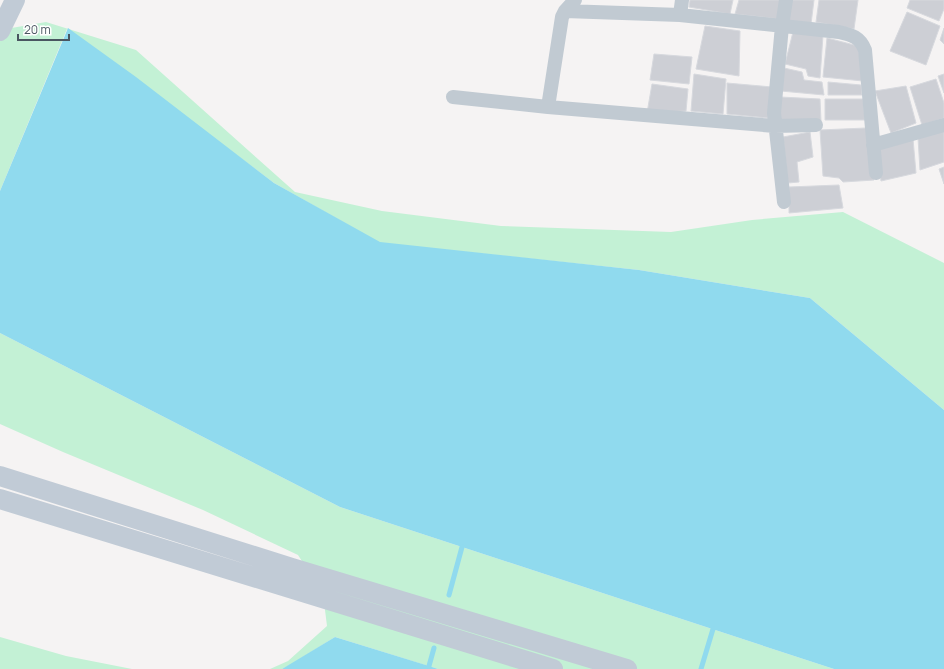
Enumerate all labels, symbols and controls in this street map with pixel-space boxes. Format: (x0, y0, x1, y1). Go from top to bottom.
scale bar (18, 16, 69, 42)
text: 20 m (24, 21, 51, 38)

